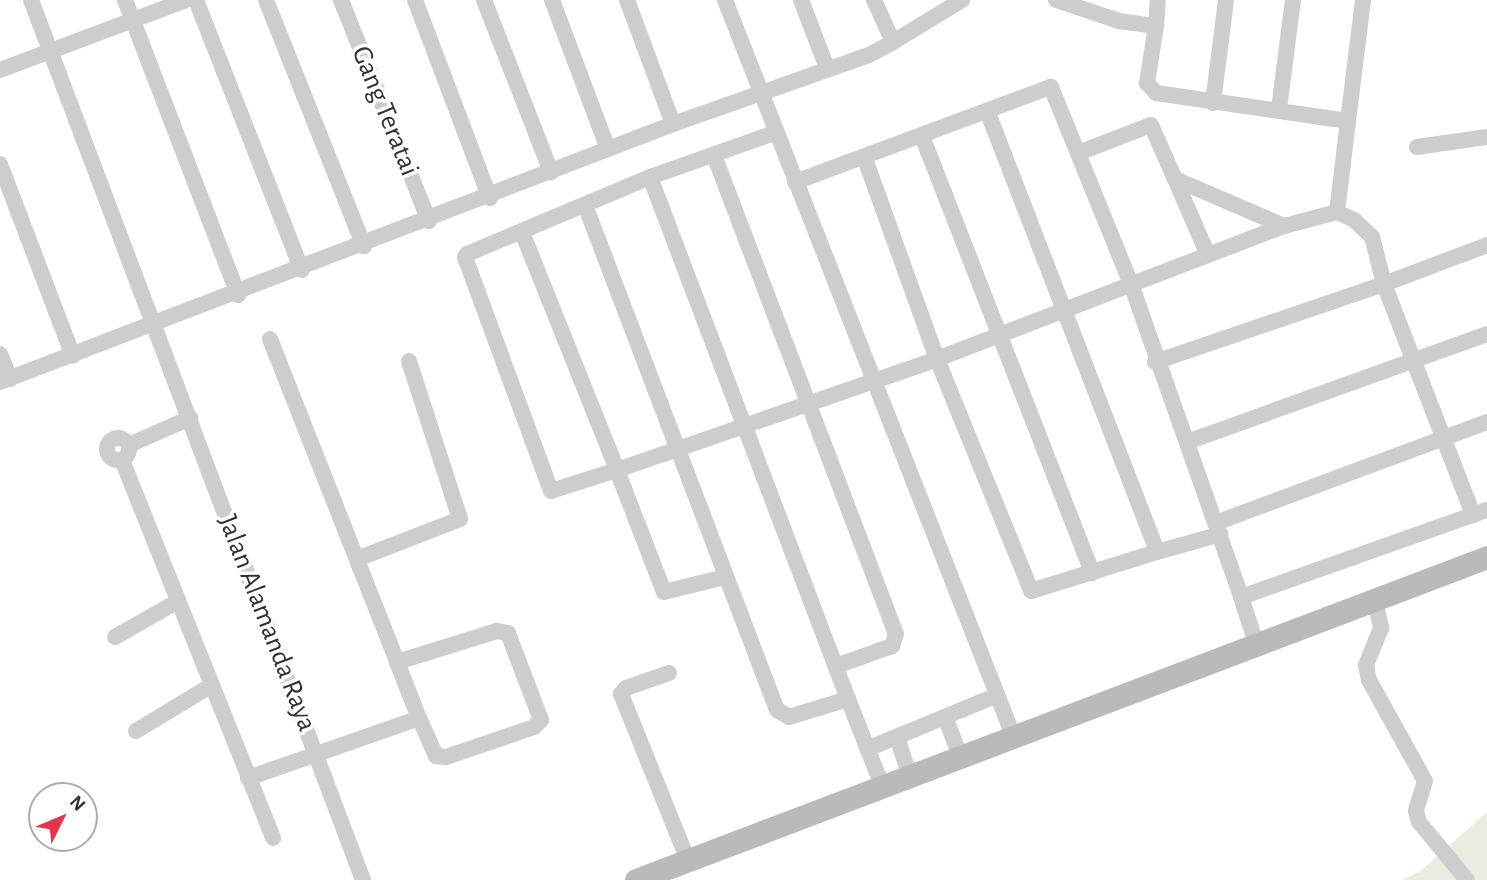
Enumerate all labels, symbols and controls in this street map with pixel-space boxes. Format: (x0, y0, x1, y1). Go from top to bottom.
street label: Gang Teratai (344, 41, 426, 181)
street label: Jalan Alamanda Raya (210, 510, 324, 736)
north arrow (28, 782, 98, 852)
text: N (66, 792, 89, 815)

